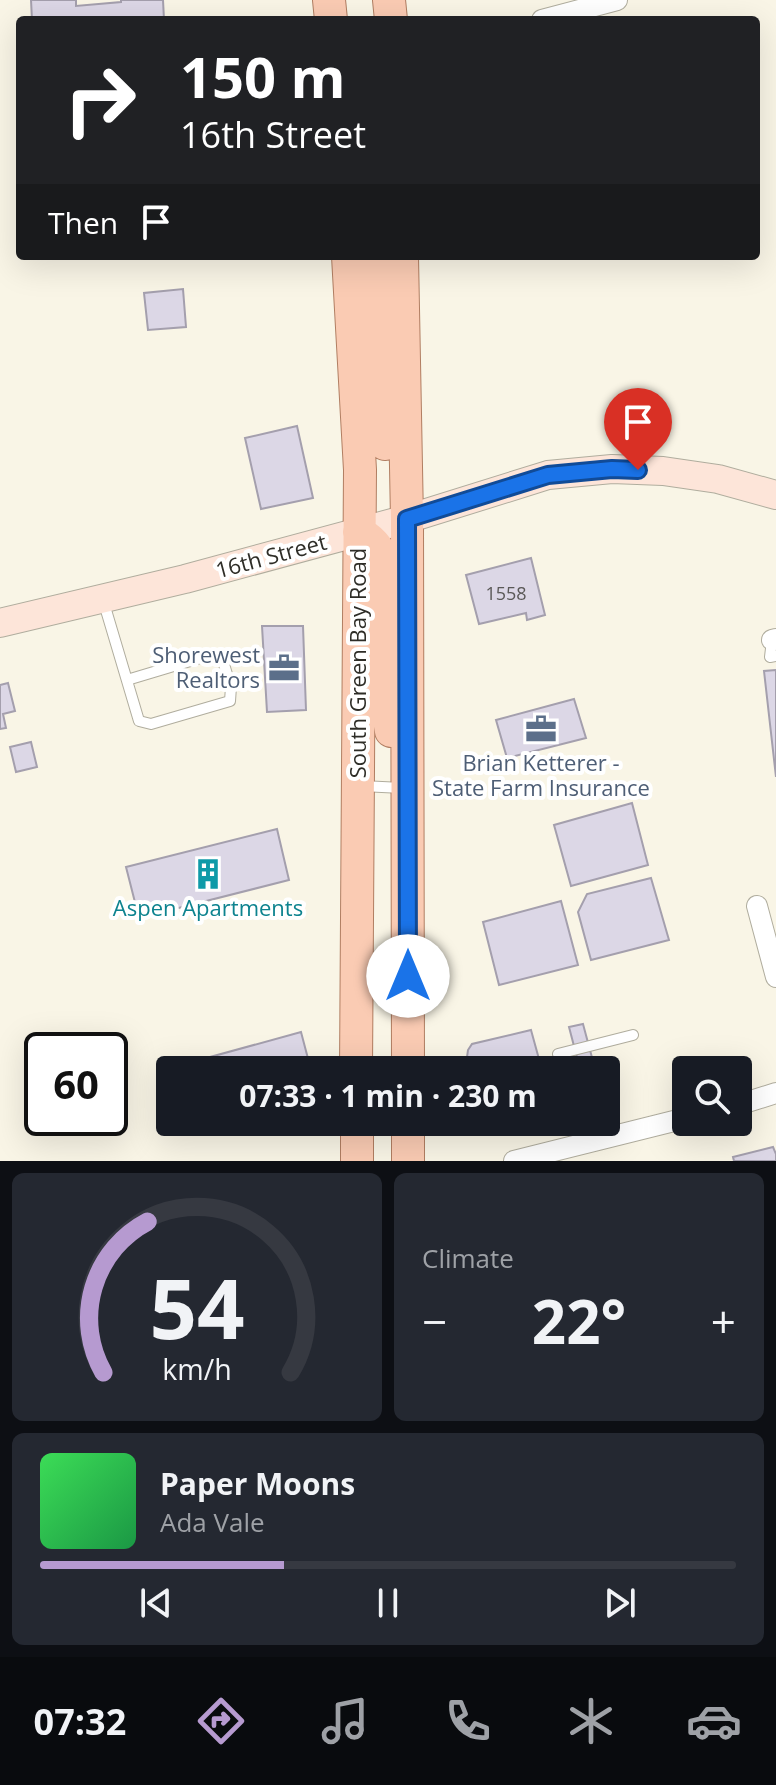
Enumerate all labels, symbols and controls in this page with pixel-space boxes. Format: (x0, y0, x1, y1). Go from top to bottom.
text: 150 m (180, 38, 346, 114)
icon: right (48, 48, 152, 152)
text: 16th Street (180, 110, 366, 159)
icon: arrive (134, 200, 178, 244)
text: Then (48, 202, 118, 243)
pin (604, 388, 672, 470)
icon: arrive (616, 400, 660, 444)
street label: 16th Street (212, 526, 330, 584)
street label: South Green Bay Road (342, 548, 372, 778)
house number: 1558 (485, 581, 527, 605)
place label: Shorewest Realtors (152, 639, 260, 694)
office icon: Shorewest Realtors (267, 651, 301, 685)
office icon: Brian Ketterer - State Farm Insurance (524, 712, 558, 746)
place label: Brian Ketterer - State Farm Insurance (432, 747, 650, 802)
building icon: Aspen Apartments (191, 857, 225, 891)
place label: Aspen Apartments (113, 892, 303, 922)
position arrow (366, 934, 450, 1018)
speed limit sign: 60 (24, 1032, 128, 1136)
map controls (672, 1056, 752, 1136)
button: search (672, 1056, 752, 1136)
text: 07:33 · 1 min · 230 m (239, 1075, 537, 1116)
text: Climate (422, 1240, 514, 1276)
text: 54 (149, 1250, 245, 1363)
text: 22° (532, 1280, 626, 1362)
text: − (422, 1291, 447, 1351)
text: + (711, 1291, 736, 1351)
text: km/h (162, 1349, 232, 1388)
text: Paper Moons (160, 1463, 355, 1504)
text: Ada Vale (160, 1504, 265, 1540)
icon: previous (134, 1581, 178, 1625)
icon: pause (366, 1581, 410, 1625)
icon: next (598, 1581, 642, 1625)
icon: directions (193, 1693, 249, 1749)
icon: music (317, 1693, 373, 1749)
icon: phone (440, 1693, 496, 1749)
icon: climate (563, 1693, 619, 1749)
icon: car (686, 1693, 742, 1749)
text: 07:32 (34, 1697, 126, 1746)

